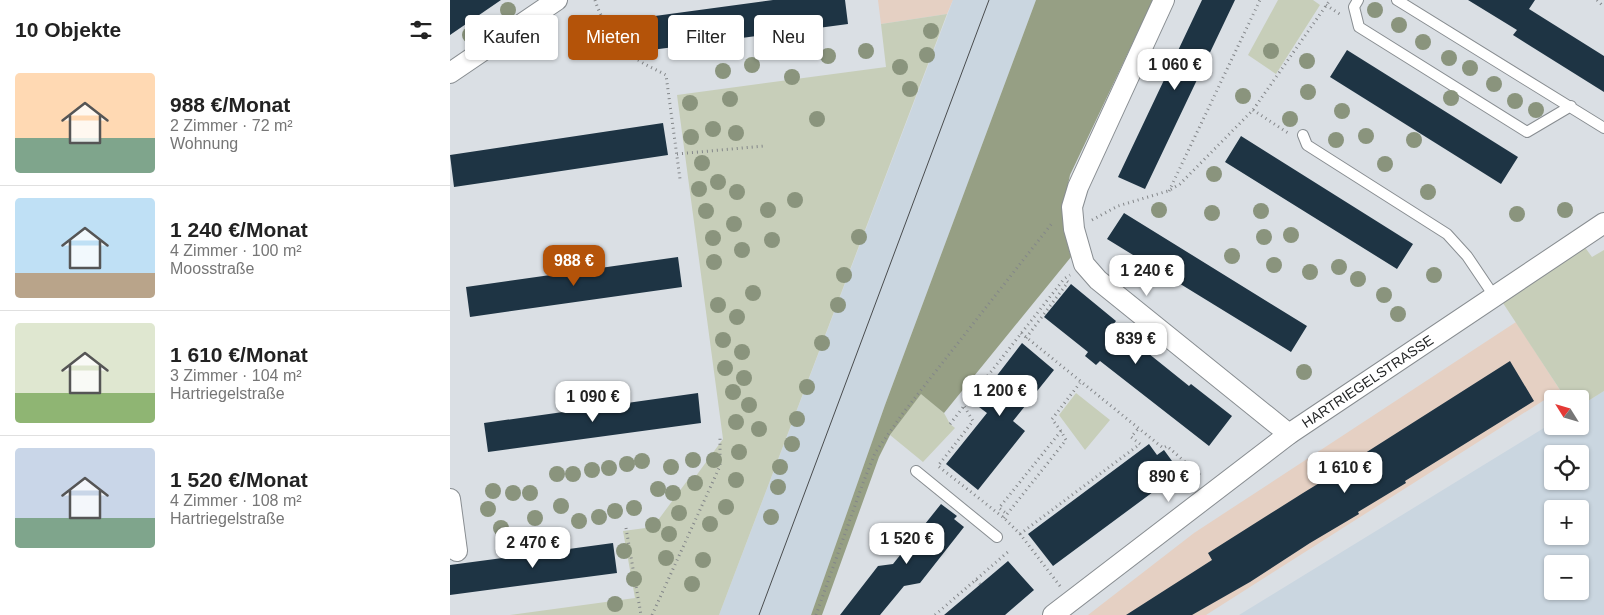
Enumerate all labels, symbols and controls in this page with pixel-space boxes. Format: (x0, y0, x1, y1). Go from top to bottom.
chip: Kaufen (465, 15, 558, 60)
chip: Mieten (568, 15, 658, 60)
chip: Filter (668, 15, 744, 60)
chip: Neu (754, 15, 823, 60)
icon: filters (407, 16, 435, 44)
text: 10 Objekte (15, 18, 121, 41)
pin: 1 060 € (1129, 48, 1221, 91)
text: 1 060 € (1148, 56, 1202, 73)
icon: home (55, 93, 115, 153)
text: 988 €/Monat (170, 93, 290, 116)
text: 2 Zimmer · 72 m² (170, 117, 293, 134)
text: Wohnung (170, 135, 238, 152)
icon: home (55, 218, 115, 278)
text: 1 240 €/Monat (170, 218, 308, 241)
text: 4 Zimmer · 100 m² (170, 242, 302, 259)
pin: 988 € (539, 244, 609, 287)
text: 988 € (554, 252, 594, 269)
pin: 1 240 € (1101, 254, 1193, 297)
text: Moosstraße (170, 260, 254, 277)
text: 1 240 € (1120, 262, 1174, 279)
pin: 839 € (1101, 322, 1171, 365)
text: 839 € (1116, 330, 1156, 347)
street label: HARTRIEGELSTRASSE (1299, 332, 1436, 431)
icon: home (55, 343, 115, 403)
text: 1 610 €/Monat (170, 343, 308, 366)
text: 3 Zimmer · 104 m² (170, 367, 302, 384)
pin: 1 200 € (954, 374, 1046, 417)
pin: 1 090 € (547, 380, 639, 423)
text: 1 200 € (973, 382, 1027, 399)
text: Hartriegelstraße (170, 385, 285, 402)
text: 1 090 € (566, 388, 620, 405)
north arrow (1544, 390, 1589, 435)
map controls (1544, 390, 1589, 600)
button: locate (1544, 445, 1589, 490)
pin: 1 610 € (1299, 452, 1391, 494)
text: 1 610 € (1318, 459, 1372, 476)
pin: 890 € (1134, 460, 1204, 503)
icon: home (55, 468, 115, 528)
text: 1 520 €/Monat (170, 468, 308, 491)
text: 890 € (1149, 468, 1189, 485)
text: 4 Zimmer · 108 m² (170, 492, 302, 509)
button: + (1544, 500, 1589, 545)
text: Hartriegelstraße (170, 510, 285, 527)
pin: 1 520 € (861, 522, 953, 565)
pin: 2 470 € (487, 526, 579, 569)
text: 1 520 € (880, 530, 934, 547)
text: 2 470 € (506, 534, 560, 551)
button: − (1544, 555, 1589, 600)

